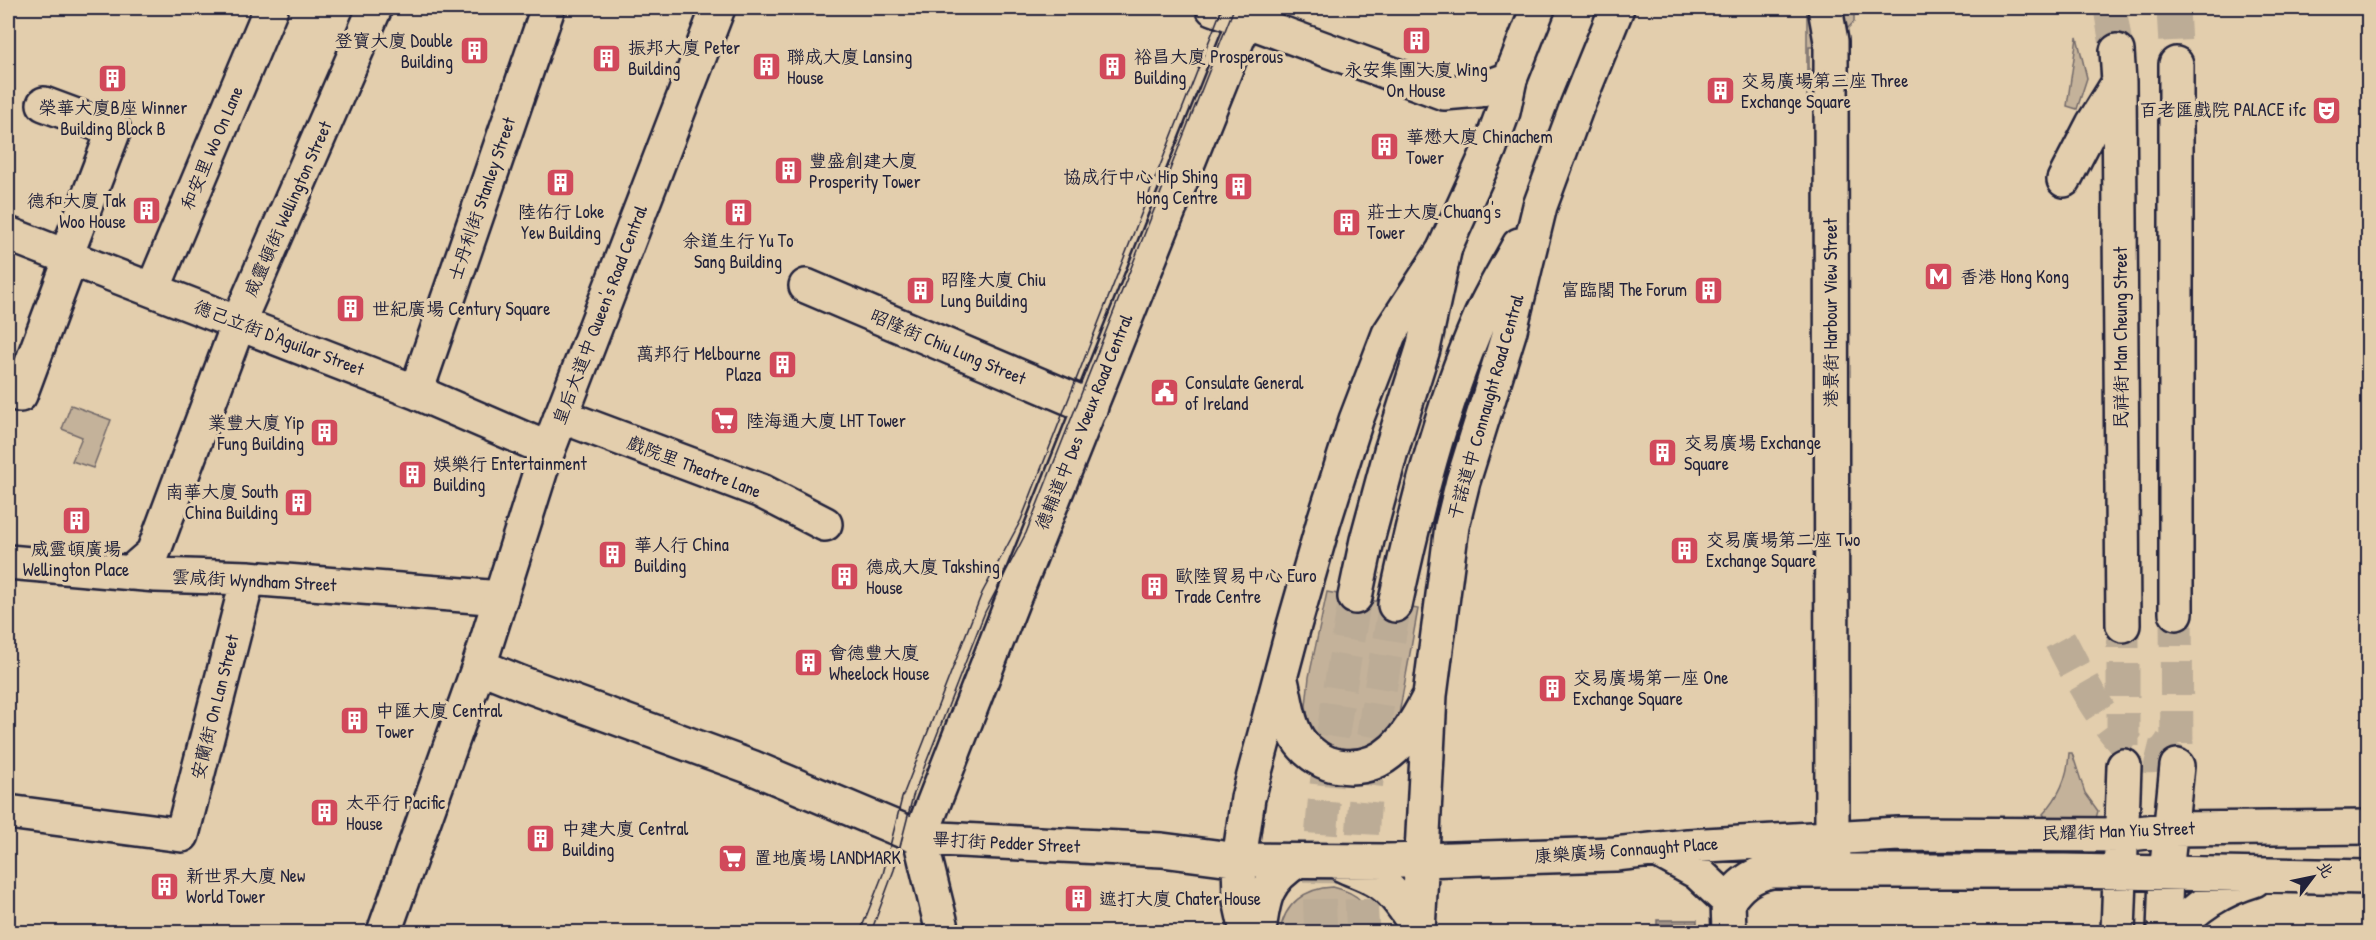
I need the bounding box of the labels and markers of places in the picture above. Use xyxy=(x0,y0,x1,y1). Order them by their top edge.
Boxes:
building icon: 永安集團大廈 Wing On House xyxy=(1400,25,1432,57)
place label: 登寶大廈 Double Building xyxy=(334,28,453,74)
building icon: 登寶大廈 Double Building xyxy=(458,35,490,67)
place label: 振邦大廈 Peter Building xyxy=(628,35,740,81)
building icon: 振邦大廈 Peter Building xyxy=(591,42,623,74)
place label: 聯成大廈 Lansing House xyxy=(787,44,912,90)
place label: 裕昌大廈 Prosperous Building xyxy=(1134,44,1283,90)
building icon: 聯成大廈 Lansing House xyxy=(750,51,782,83)
building icon: 裕昌大廈 Prosperous Building xyxy=(1097,51,1129,83)
place label: 永安集團大廈 Wing On House xyxy=(1344,57,1488,103)
building icon: 榮華大廈B座 Winner Building Block B xyxy=(97,63,129,95)
place label: 交易廣場第三座 Three Exchange Square xyxy=(1741,68,1908,114)
building icon: 交易廣場第三座 Three Exchange Square xyxy=(1704,75,1736,107)
theatre icon: 百老匯戲院 PALACE ifc xyxy=(2311,94,2343,126)
place label: 榮華大廈B座 Winner Building Block B xyxy=(39,95,187,141)
place label: 百老匯戲院 PALACE ifc xyxy=(2140,97,2306,122)
place label: 華懋大廈 Chinachem Tower xyxy=(1406,124,1553,170)
building icon: 華懋大廈 Chinachem Tower xyxy=(1369,131,1401,163)
place label: 豐盛創建大廈 Prosperity Tower xyxy=(809,148,921,194)
building icon: 豐盛創建大廈 Prosperity Tower xyxy=(772,155,804,187)
place label: 協成行中心 Hip Shing Hong Centre xyxy=(1064,164,1218,210)
building icon: 陸佑行 Loke Yew Building xyxy=(545,167,577,199)
building icon: 協成行中心 Hip Shing Hong Centre xyxy=(1223,171,1255,203)
place label: 德和大廈 Tak Woo House xyxy=(27,188,127,234)
building icon: 德和大廈 Tak Woo House xyxy=(131,195,163,227)
building icon: 余道生行 Yu To Sang Building xyxy=(722,196,754,228)
place label: 陸佑行 Loke Yew Building xyxy=(518,199,604,245)
place label: 莊士大廈 Chuang's Tower xyxy=(1367,199,1501,245)
building icon: 莊士大廈 Chuang's Tower xyxy=(1330,206,1362,238)
place label: 余道生行 Yu To Sang Building xyxy=(682,228,794,274)
metro station icon: 香港 Hong Kong xyxy=(1923,261,1955,293)
place label: 香港 Hong Kong xyxy=(1960,264,2069,289)
place label: 昭隆大廈 Chiu Lung Building xyxy=(941,267,1046,313)
building icon: 昭隆大廈 Chiu Lung Building xyxy=(904,274,936,306)
building icon: 富臨閣 The Forum xyxy=(1692,274,1724,306)
place label: 富臨閣 The Forum xyxy=(1561,277,1687,302)
building icon: 世紀廣場 Century Square xyxy=(335,293,367,325)
place label: 世紀廣場 Century Square xyxy=(372,296,550,321)
place label: 萬邦行 Melbourne Plaza xyxy=(636,341,761,387)
building icon: 萬邦行 Melbourne Plaza xyxy=(766,348,798,380)
place label: Consulate General of Ireland xyxy=(1185,370,1304,416)
public building icon: Consulate General of Ireland xyxy=(1148,377,1180,409)
supermarket icon: 陸海通大廈 LHT Tower xyxy=(709,405,741,437)
place label: 陸海通大廈 LHT Tower xyxy=(746,408,906,433)
place label: 業豐大廈 Yip Fung Building xyxy=(208,410,304,456)
building icon: 業豐大廈 Yip Fung Building xyxy=(309,417,341,449)
place label: 交易廣場 Exchange Square xyxy=(1684,430,1821,476)
building icon: 交易廣場 Exchange Square xyxy=(1647,437,1679,469)
place label: 娛樂行 Entertainment Building xyxy=(433,451,587,497)
building icon: 娛樂行 Entertainment Building xyxy=(396,458,428,490)
place label: 南華大廈 South China Building xyxy=(165,479,278,525)
building icon: 南華大廈 South China Building xyxy=(283,486,315,518)
building icon: 威靈頓廣場 Wellington Place xyxy=(60,504,92,536)
place label: 交易廣場第二座 Two Exchange Square xyxy=(1706,527,1860,573)
place label: 華人行 China Building xyxy=(634,532,729,578)
building icon: 交易廣場第二座 Two Exchange Square xyxy=(1669,534,1701,566)
place label: 威靈頓廣場 Wellington Place xyxy=(23,536,129,582)
building icon: 華人行 China Building xyxy=(597,539,629,571)
place label: 德成大廈 Takshing House xyxy=(866,554,1000,600)
building icon: 德成大廈 Takshing House xyxy=(829,561,861,593)
place label: 歐陸貿易中心 Euro Trade Centre xyxy=(1175,563,1316,609)
building icon: 歐陸貿易中心 Euro Trade Centre xyxy=(1138,570,1170,602)
place label: 會德豐大廈 Wheelock House xyxy=(829,640,930,686)
building icon: 會德豐大廈 Wheelock House xyxy=(792,647,824,679)
place label: 交易廣場第一座 One Exchange Square xyxy=(1573,665,1728,711)
building icon: 交易廣場第一座 One Exchange Square xyxy=(1536,672,1568,704)
place label: 中匯大廈 Central Tower xyxy=(376,698,502,744)
building icon: 中匯大廈 Central Tower xyxy=(339,705,371,737)
place label: 太平行 Pacific House xyxy=(346,790,445,836)
building icon: 太平行 Pacific House xyxy=(309,797,341,829)
place label: 中建大廈 Central Building xyxy=(562,816,688,862)
building icon: 中建大廈 Central Building xyxy=(525,823,557,855)
supermarket icon: 置地廣場 LANDMARK xyxy=(717,842,749,874)
place label: 置地廣場 LANDMARK xyxy=(754,845,901,870)
place label: 新世界大廈 New World Tower xyxy=(186,863,305,909)
building icon: 新世界大廈 New World Tower xyxy=(149,870,181,902)
building icon: 遮打大廈 Chater House xyxy=(1062,883,1094,915)
place label: 遮打大廈 Chater House xyxy=(1099,886,1261,911)

